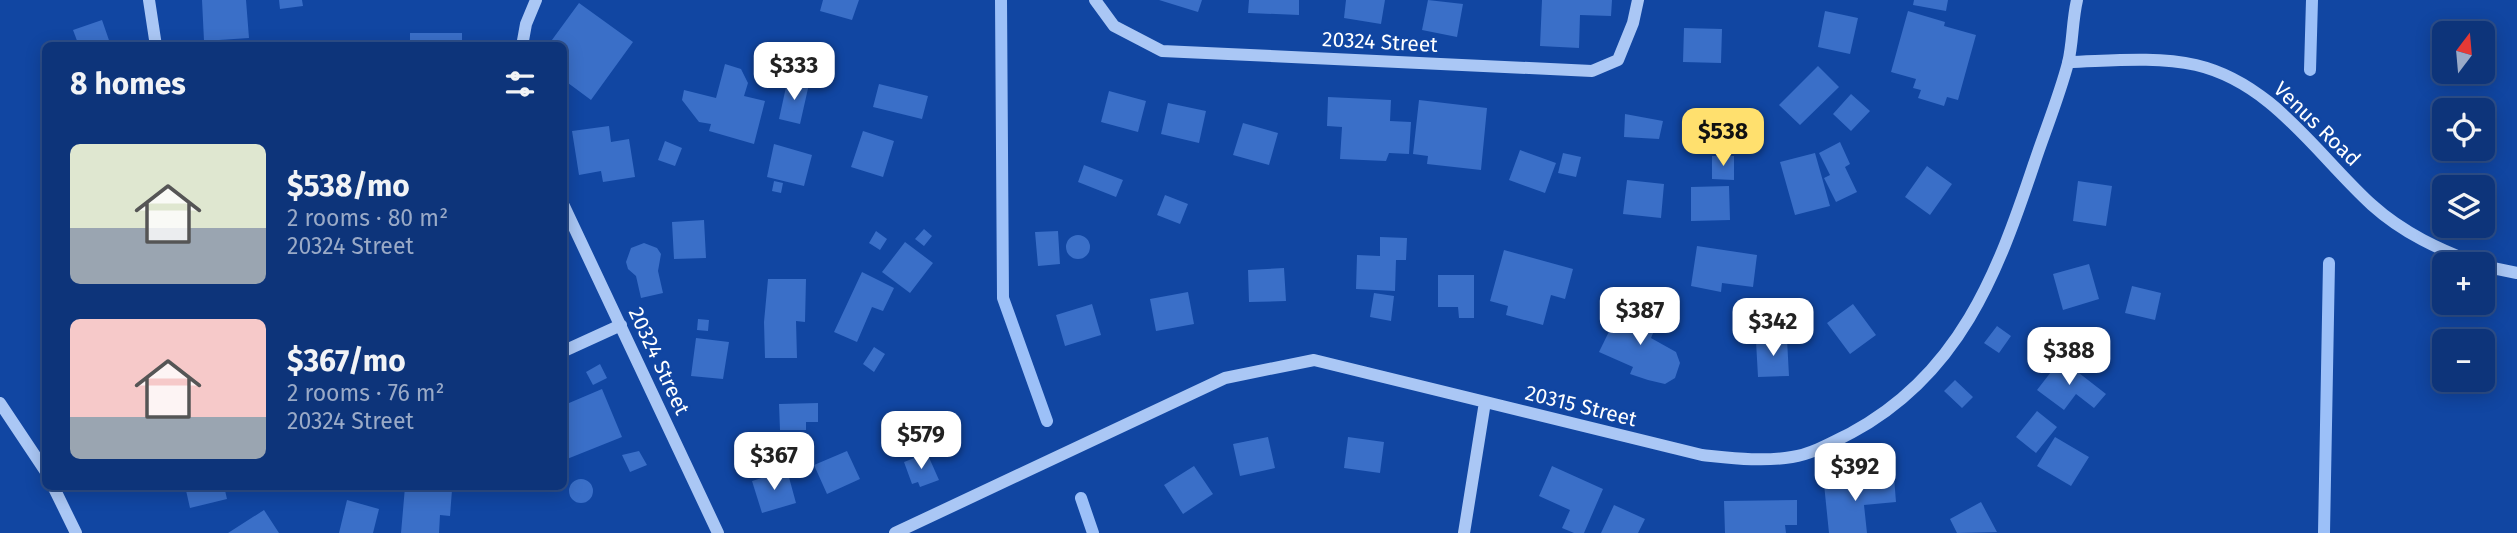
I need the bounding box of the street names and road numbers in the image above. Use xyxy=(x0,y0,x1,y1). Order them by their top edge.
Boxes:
street label: 20324 Street xyxy=(1322,26,1439,58)
street label: Venus Road xyxy=(2268,76,2366,172)
street label: 20324 Street xyxy=(623,303,695,419)
street label: 20315 Street xyxy=(1523,380,1640,433)

